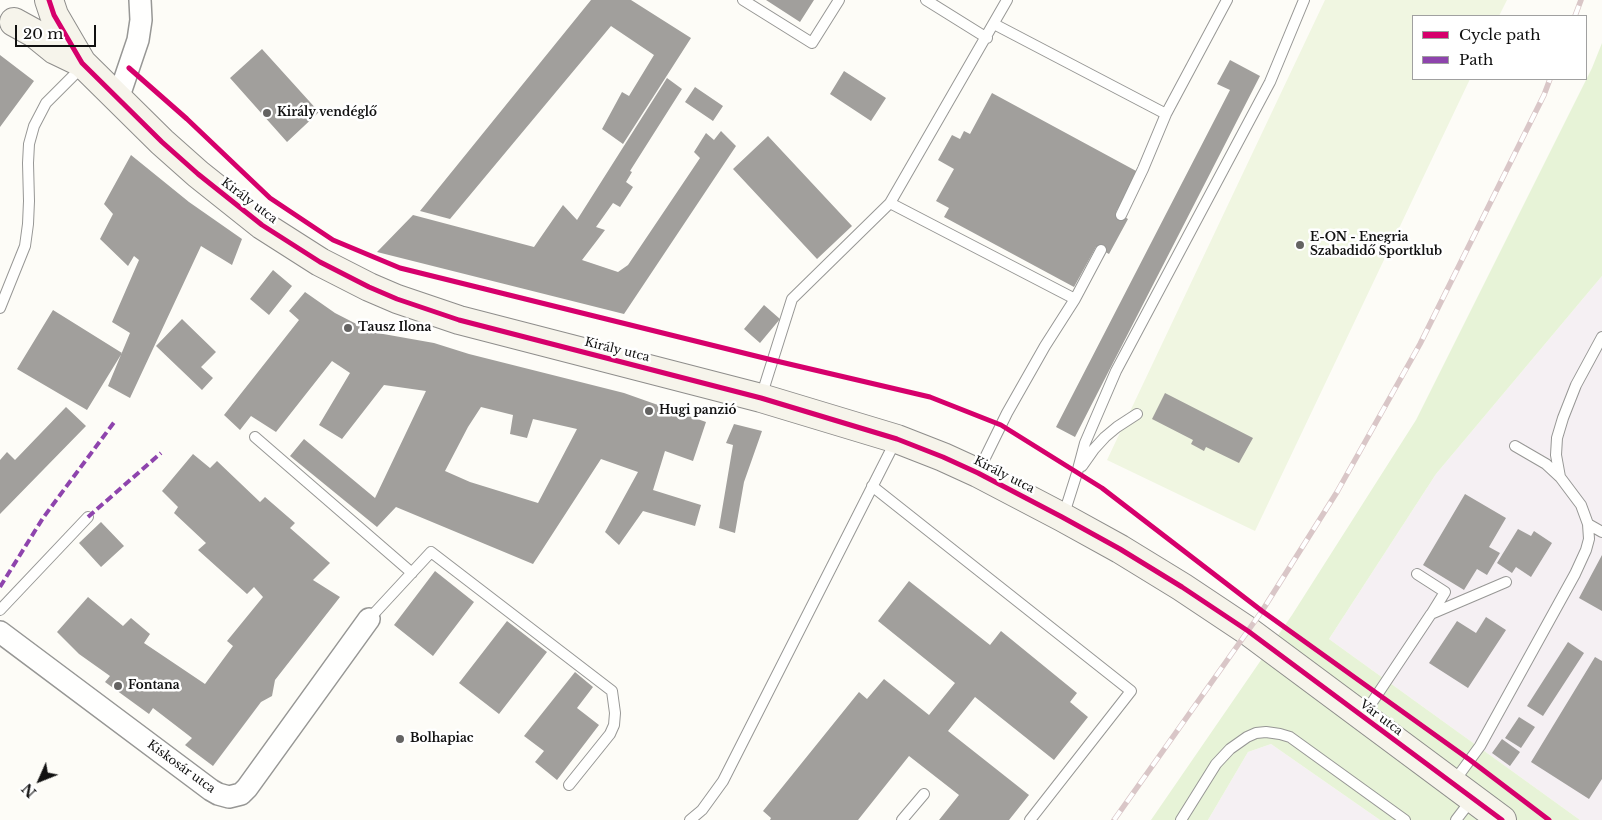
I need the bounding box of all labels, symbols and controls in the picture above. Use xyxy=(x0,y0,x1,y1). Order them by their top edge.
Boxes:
scale bar xyxy=(18,15,99,47)
legend xyxy=(1412,15,1587,80)
text: 20 m xyxy=(23,24,63,43)
text: Cycle path xyxy=(1459,25,1541,44)
text: Path xyxy=(1459,50,1493,69)
place label: Király vendéglő xyxy=(277,106,377,120)
marker: Király vendéglő xyxy=(261,107,273,119)
street label: Király utca xyxy=(218,175,280,227)
place label: E-ON - Enegria Szabadidő Sportklub xyxy=(1310,231,1442,259)
marker: E-ON - Enegria Szabadidő Sportklub xyxy=(1294,239,1306,251)
place label: Tausz Ilona xyxy=(358,321,431,335)
marker: Tausz Ilona xyxy=(342,322,354,334)
street label: Király utca xyxy=(583,335,651,365)
place label: Hugi panzió xyxy=(659,404,736,418)
marker: Hugi panzió xyxy=(643,405,655,417)
street label: Király utca xyxy=(971,454,1037,496)
place label: Fontana xyxy=(128,679,180,693)
marker: Fontana xyxy=(112,680,124,692)
street label: Vár utca xyxy=(1357,697,1405,739)
place label: Bolhapiac xyxy=(410,732,474,746)
marker: Bolhapiac xyxy=(394,733,406,745)
street label: Kiskosár utca xyxy=(144,737,218,797)
north arrow xyxy=(15,755,65,805)
text: N xyxy=(18,779,40,801)

